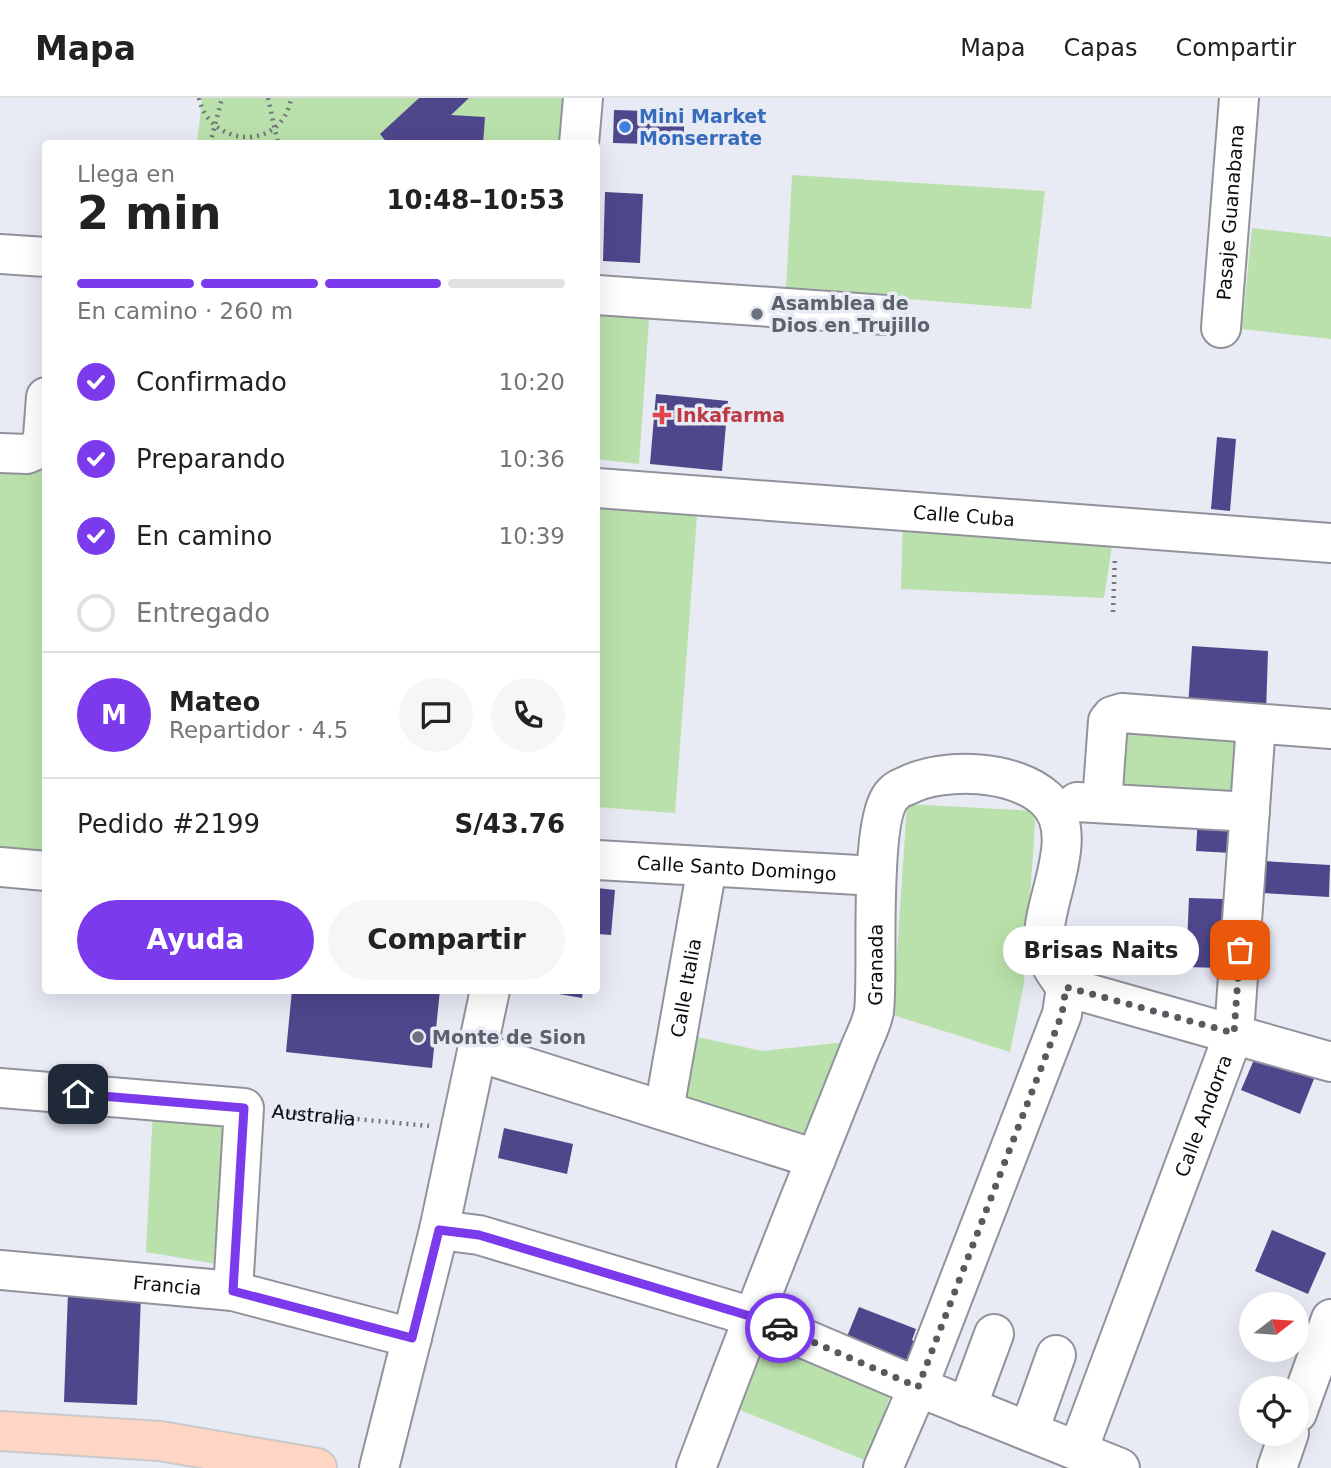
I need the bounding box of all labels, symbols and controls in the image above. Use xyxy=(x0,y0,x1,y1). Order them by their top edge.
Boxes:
text: Mapa xyxy=(35,29,136,68)
text: Mapa xyxy=(960,34,1026,62)
text: Capas xyxy=(1064,34,1137,62)
text: Compartir xyxy=(1175,34,1296,62)
place label: Mini Market Monserrate xyxy=(639,105,766,149)
marker: Mini Market Monserrate xyxy=(617,119,633,135)
street label: Pasaje Guanabana xyxy=(1212,124,1248,301)
text: Llega en xyxy=(77,161,175,187)
text: 10:48–10:53 xyxy=(386,185,565,215)
text: 2 min xyxy=(77,186,221,240)
place label: Asamblea de Dios en Trujillo xyxy=(771,292,930,336)
text: En camino · 260 m xyxy=(77,298,293,324)
marker: Asamblea de Dios en Trujillo xyxy=(749,306,765,322)
icon: check xyxy=(77,363,115,401)
text: Confirmado xyxy=(136,367,287,397)
text: 10:20 xyxy=(499,369,565,395)
place label: Inkafarma xyxy=(676,404,785,426)
marker: Inkafarma xyxy=(654,407,670,423)
icon: check xyxy=(77,440,115,478)
text: Preparando xyxy=(136,444,285,474)
text: 10:36 xyxy=(499,446,565,472)
street label: Calle Cuba xyxy=(912,501,1016,530)
icon: check xyxy=(77,517,115,555)
text: En camino xyxy=(136,521,272,551)
text: 10:39 xyxy=(499,523,565,549)
text: Entregado xyxy=(136,598,270,628)
button: chat xyxy=(399,678,473,752)
button: phone xyxy=(491,678,565,752)
text: Mateo xyxy=(169,687,260,717)
text: M xyxy=(101,700,127,730)
text: Repartidor · 4.5 xyxy=(169,717,348,743)
text: Pedido #2199 xyxy=(77,809,260,839)
text: S/43.76 xyxy=(455,809,565,839)
street label: Calle Santo Domingo xyxy=(636,851,837,885)
button: Ayuda xyxy=(77,900,314,980)
button: Compartir xyxy=(328,900,565,980)
pin xyxy=(1210,920,1270,980)
street label: Granada xyxy=(864,924,886,1006)
callout: Brisas Naits xyxy=(1002,926,1198,974)
icon: bag xyxy=(1221,931,1259,969)
street label: Calle Italia xyxy=(666,937,705,1039)
text: Brisas Naits xyxy=(1023,937,1179,963)
place label: Monte de Sion xyxy=(432,1026,586,1048)
marker: Monte de Sion xyxy=(410,1029,426,1045)
street label: Calle Andorra xyxy=(1170,1051,1236,1180)
pin xyxy=(48,1064,108,1124)
icon: home xyxy=(59,1075,97,1113)
street label: Australia xyxy=(271,1100,357,1130)
street label: Francia xyxy=(132,1271,202,1299)
north arrow xyxy=(1239,1292,1309,1362)
map controls xyxy=(1239,1292,1309,1446)
courier xyxy=(745,1293,815,1363)
icon: car xyxy=(761,1309,799,1347)
button: locate xyxy=(1239,1376,1309,1446)

